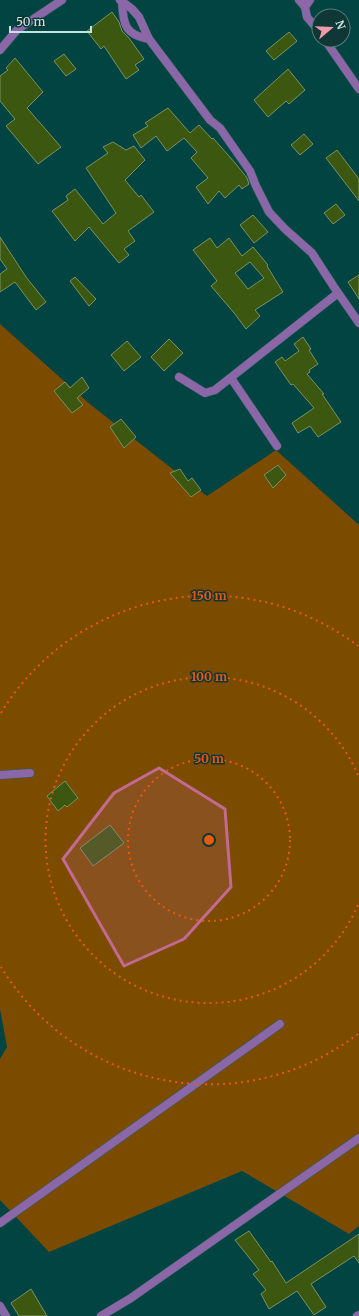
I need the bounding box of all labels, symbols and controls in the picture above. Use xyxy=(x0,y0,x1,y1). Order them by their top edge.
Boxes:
scale bar xyxy=(10,8,91,34)
north arrow xyxy=(311,8,351,48)
text: 50 m xyxy=(16,14,45,29)
text: N xyxy=(332,18,349,31)
text: 150 m xyxy=(192,588,227,603)
text: 100 m xyxy=(191,669,227,684)
text: 50 m xyxy=(194,751,224,766)
centre of rings xyxy=(202,833,216,847)

